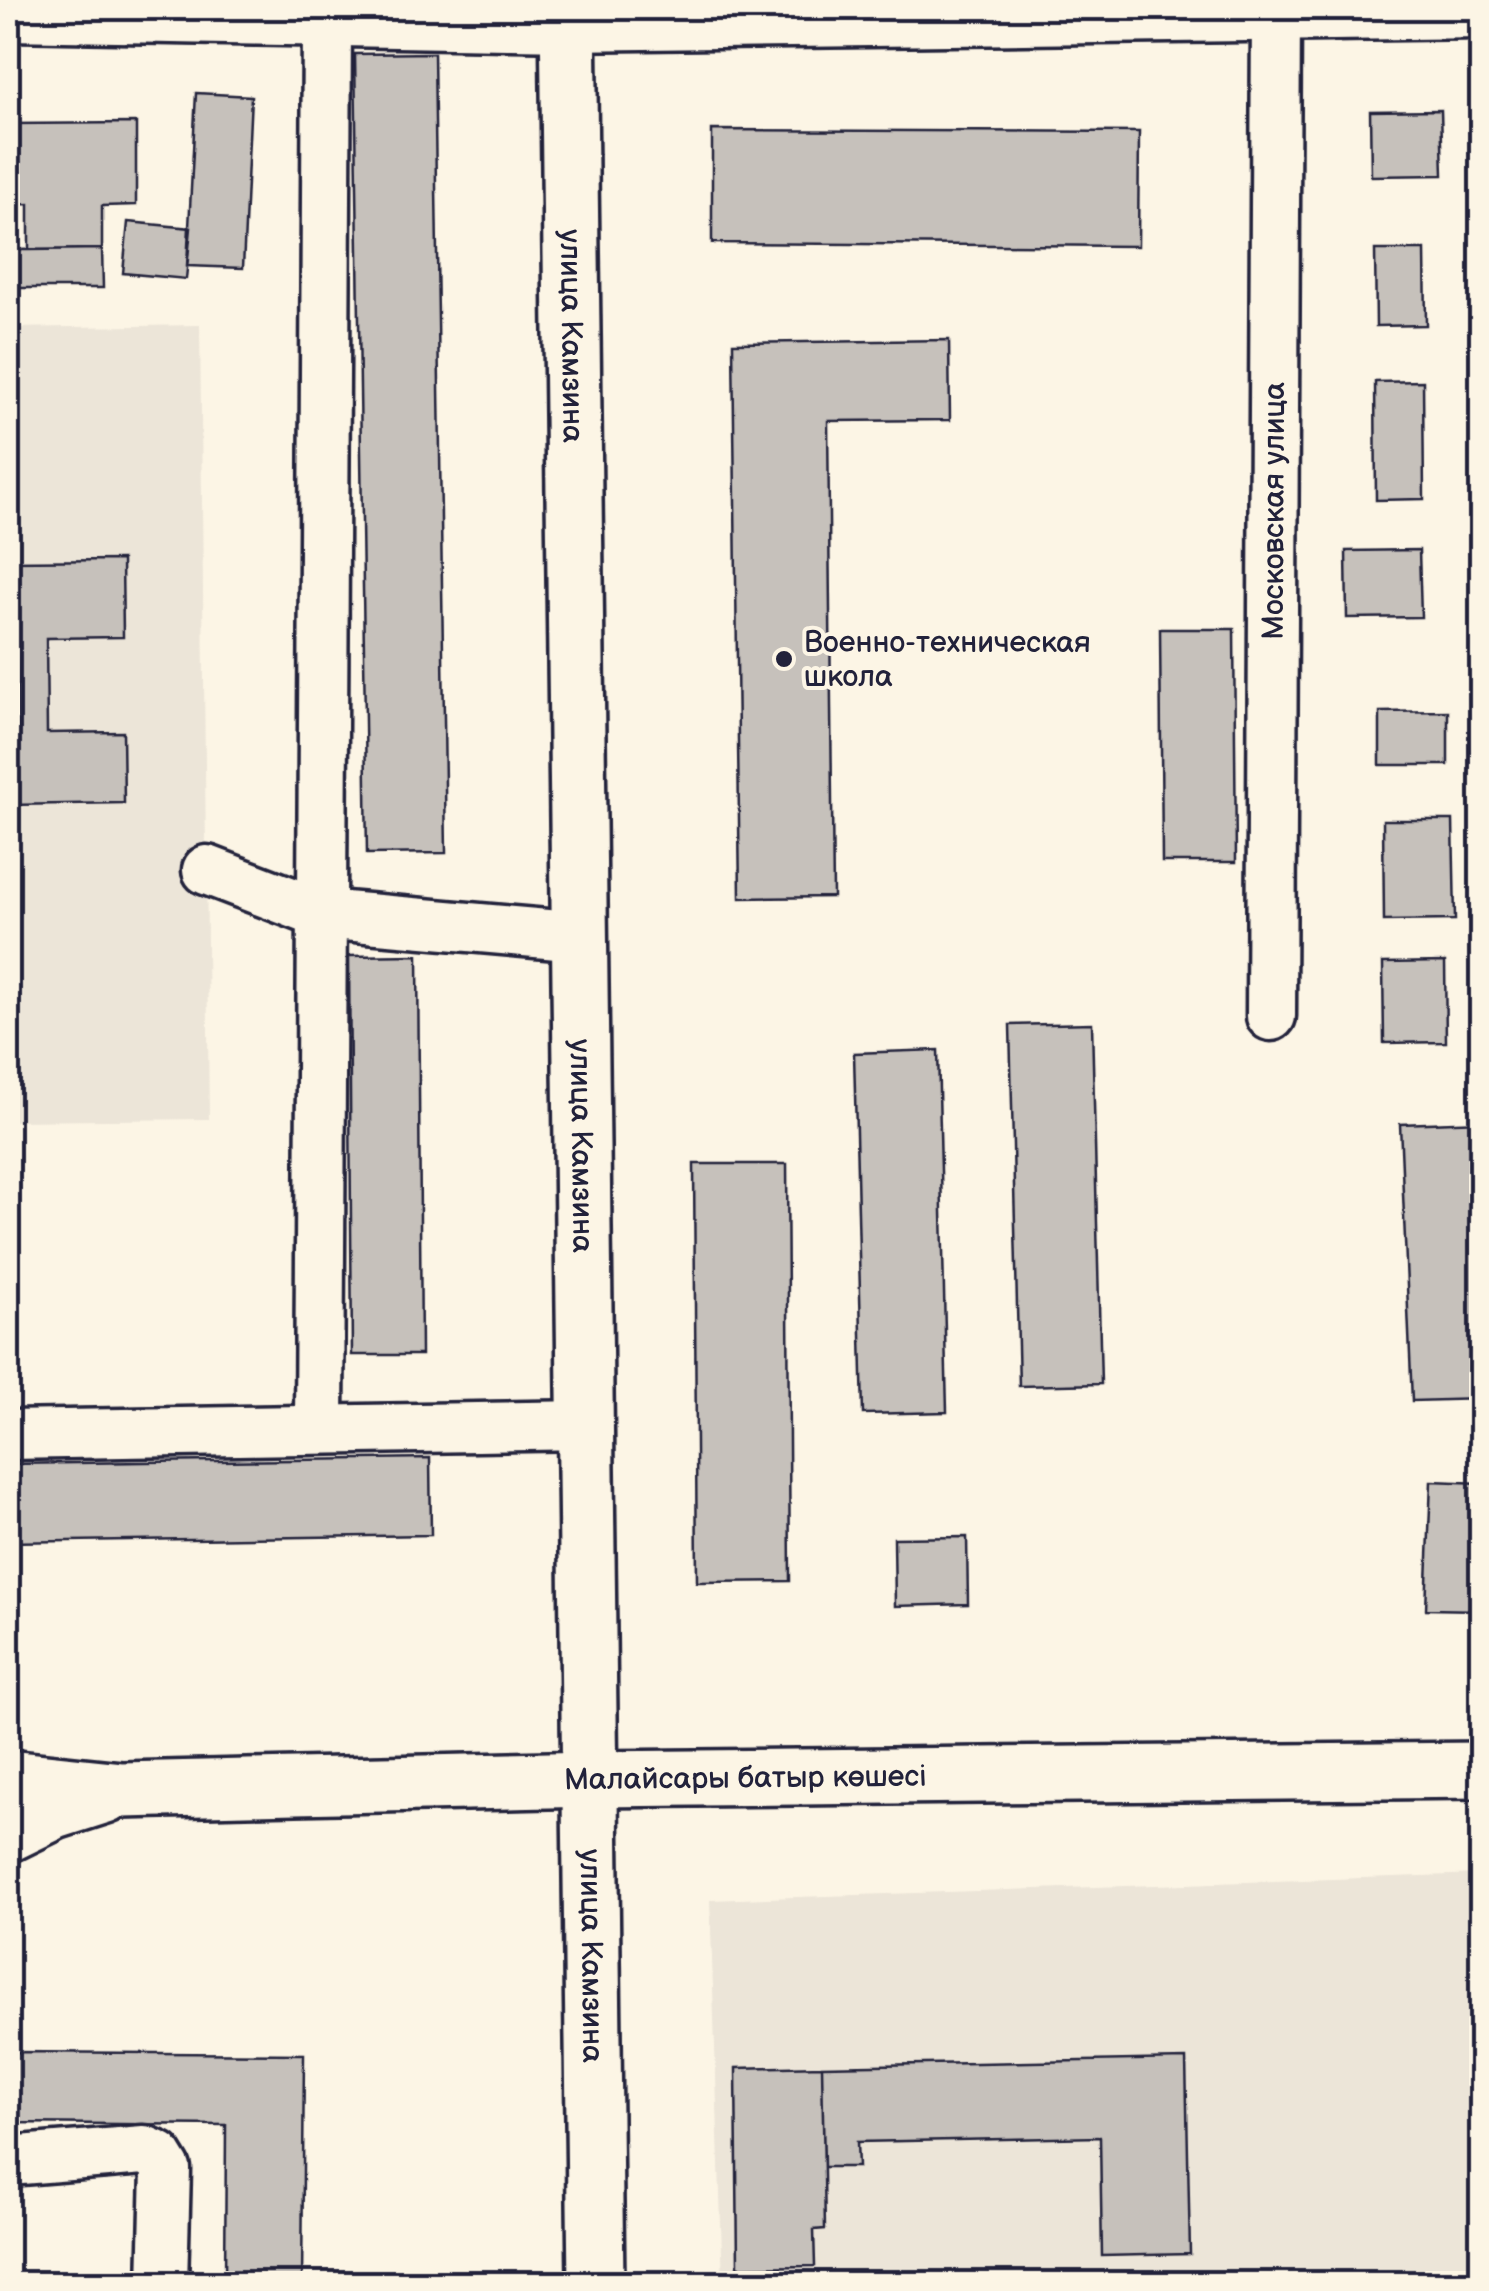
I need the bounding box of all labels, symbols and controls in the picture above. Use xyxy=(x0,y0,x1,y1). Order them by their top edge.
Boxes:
street label: улица Камзина xyxy=(552,229,590,443)
street label: Московская улица xyxy=(1256,382,1293,640)
place label: Военно-техническая школа xyxy=(804,625,1091,695)
marker: Военно-техническая школа xyxy=(773,648,795,670)
street label: улица Камзина xyxy=(562,1039,600,1253)
street label: Малайсары батыр көшесі xyxy=(564,1759,927,1799)
street label: улица Камзина xyxy=(572,1849,610,2063)

